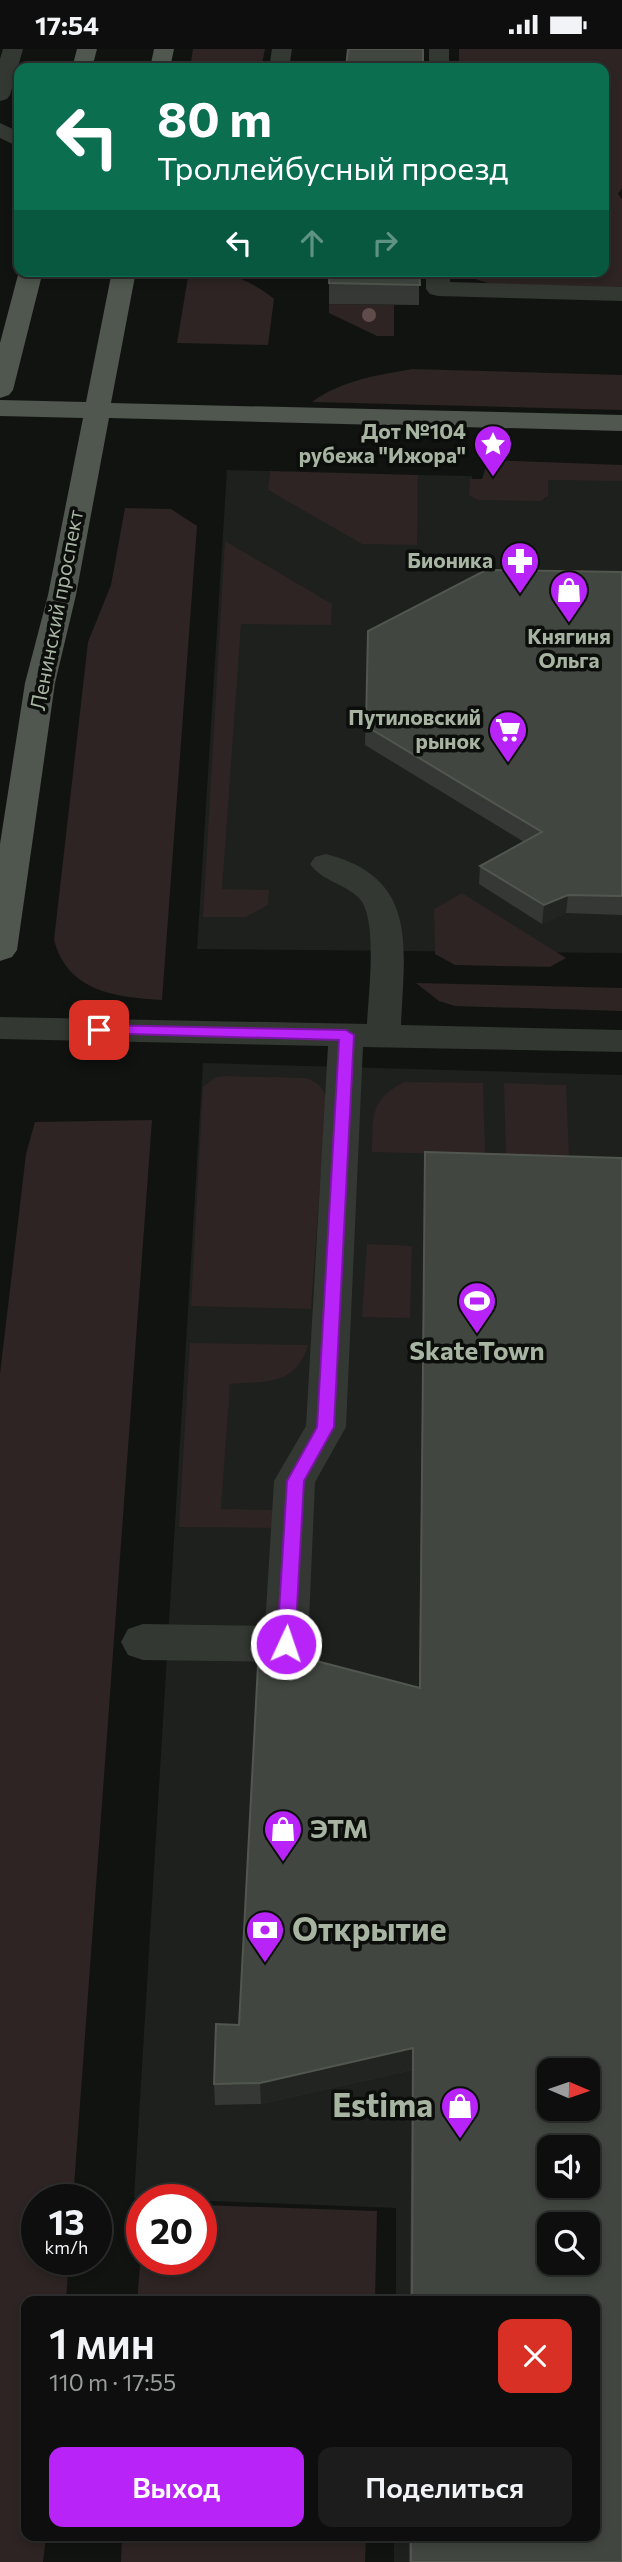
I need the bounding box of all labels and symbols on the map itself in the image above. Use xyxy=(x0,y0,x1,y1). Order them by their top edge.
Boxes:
place label: Дот №104 рубежа "Ижора" xyxy=(299,418,466,467)
place icon: Дот №104 рубежа "Ижора" xyxy=(472,423,514,478)
street label: Ленинский проспект xyxy=(24,507,87,712)
pharmacy icon: Бионика xyxy=(499,540,541,595)
place label: Бионика xyxy=(407,547,493,572)
shop icon: Княгиня Ольга xyxy=(548,569,590,624)
place label: Княгиня Ольга xyxy=(527,623,611,672)
place label: Путиловский рынок xyxy=(348,704,481,753)
supermarket icon: Путиловский рынок xyxy=(487,709,529,764)
pin xyxy=(69,1000,129,1060)
sports icon: SkateTown xyxy=(456,1280,498,1335)
place label: SkateTown xyxy=(409,1334,545,1365)
position arrow xyxy=(249,1607,323,1681)
shop icon: ЭТМ xyxy=(262,1808,304,1863)
place label: ЭТМ xyxy=(310,1812,368,1843)
place label: Открытие xyxy=(292,1908,447,1948)
bank icon: Открытие xyxy=(244,1909,286,1964)
north arrow xyxy=(537,2058,600,2121)
place label: Estima xyxy=(332,2084,433,2124)
shop icon: Estima xyxy=(439,2085,481,2140)
speed limit sign: 20 xyxy=(126,2184,217,2275)

